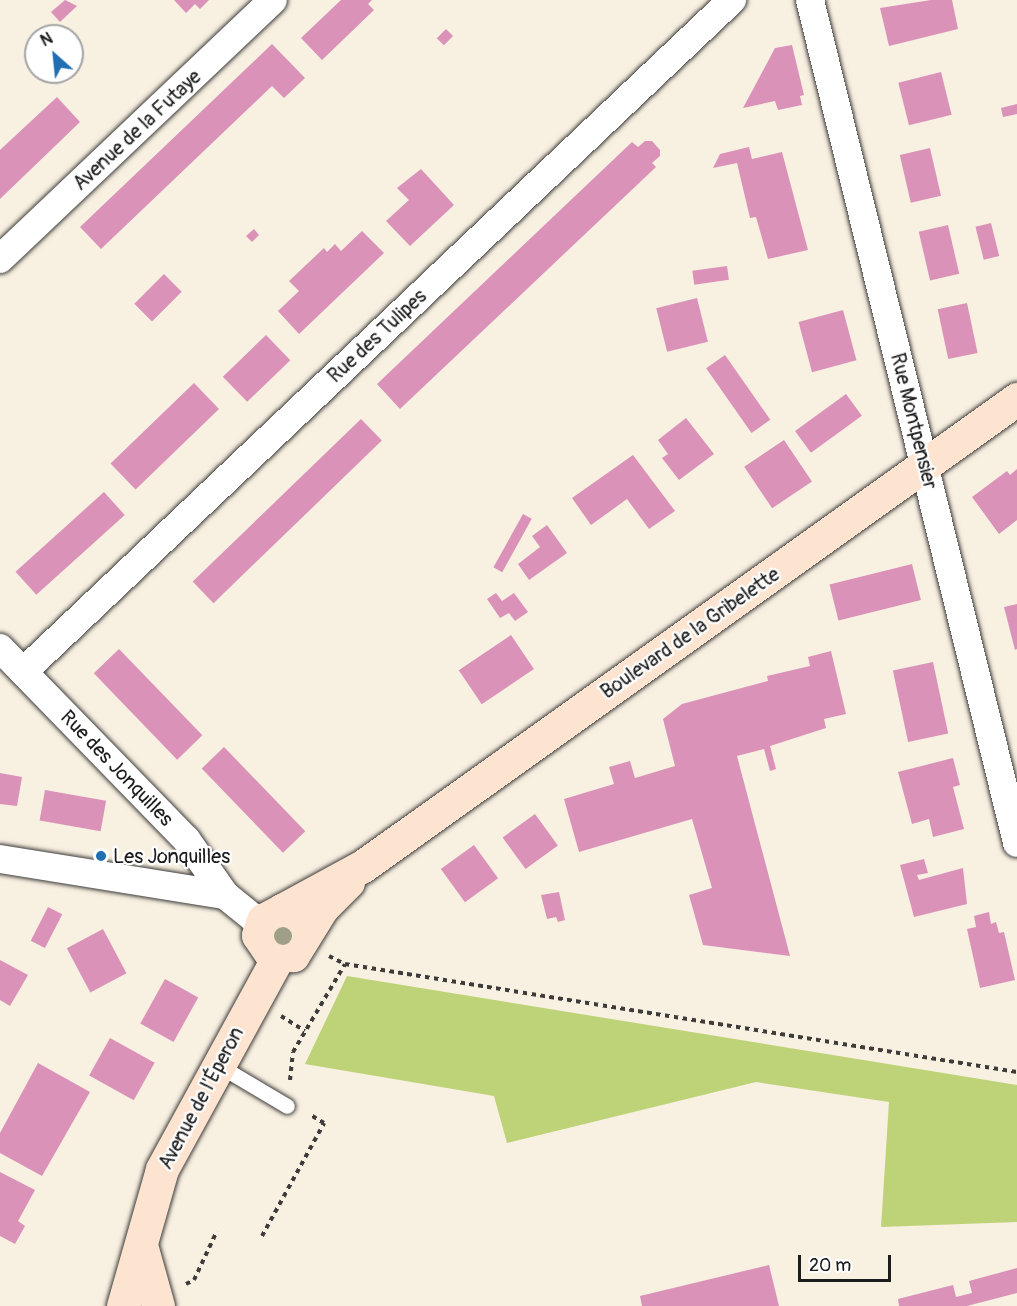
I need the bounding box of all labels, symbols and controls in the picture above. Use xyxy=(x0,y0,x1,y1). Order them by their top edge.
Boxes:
north arrow xyxy=(24,24,84,84)
text: N xyxy=(37,28,56,51)
street label: Avenue de la Futaye xyxy=(68,65,206,195)
street label: Rue des Tulipes xyxy=(323,284,431,388)
street label: Rue Montpensier xyxy=(886,351,942,491)
street label: Boulevard de la Gribelette xyxy=(596,562,784,704)
street label: Rue des Jonquilles xyxy=(56,705,178,831)
place label: Les Jonquilles xyxy=(113,844,230,868)
marker: Les Jonquilles xyxy=(94,849,108,863)
street label: Avenue de l'Éperon xyxy=(153,1023,249,1173)
scale bar xyxy=(801,1243,894,1281)
text: 20 m xyxy=(809,1254,851,1277)

